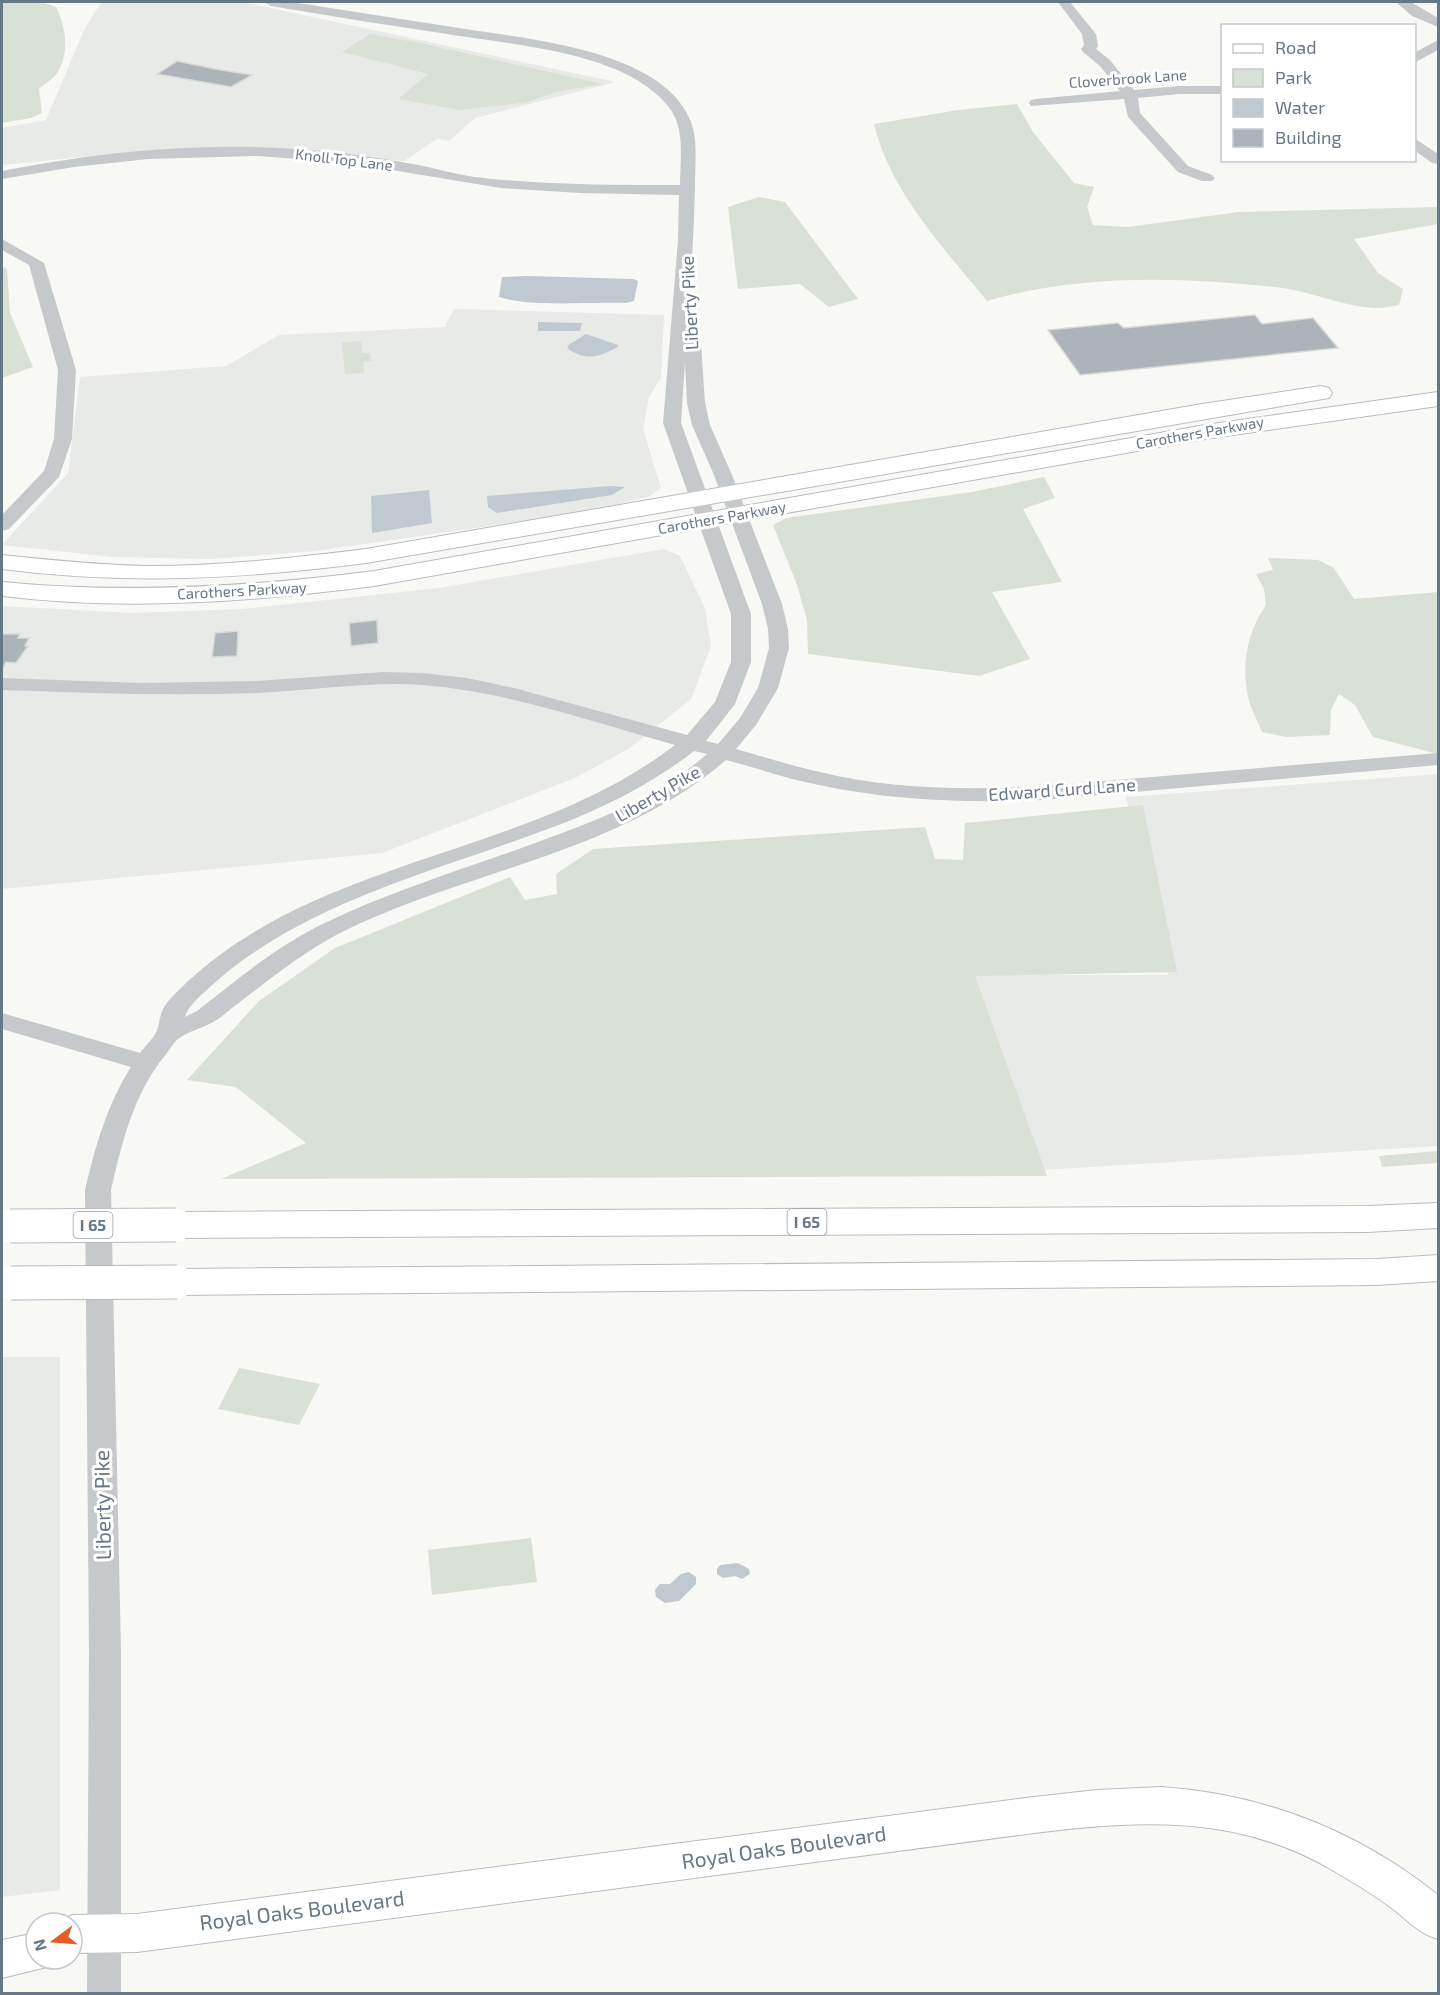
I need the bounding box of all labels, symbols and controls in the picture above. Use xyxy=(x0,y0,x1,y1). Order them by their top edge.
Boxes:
legend xyxy=(1221,24,1416,162)
text: Road xyxy=(1275,36,1316,58)
street label: Cloverbrook Lane xyxy=(1068,65,1188,91)
text: Park xyxy=(1275,66,1312,88)
text: Water xyxy=(1275,96,1325,118)
text: Building xyxy=(1275,126,1342,148)
street label: Knoll Top Lane xyxy=(294,144,394,174)
street label: Liberty Pike xyxy=(676,255,702,351)
street label: Carothers Parkway xyxy=(1134,412,1265,452)
street label: Carothers Parkway xyxy=(656,497,787,537)
street label: Carothers Parkway xyxy=(177,578,307,602)
street label: Liberty Pike xyxy=(611,760,704,826)
street label: Edward Curd Lane xyxy=(988,773,1136,805)
road number: I 65 xyxy=(788,1209,826,1235)
road number: I 65 xyxy=(74,1212,112,1238)
street label: Liberty Pike xyxy=(88,1450,115,1560)
street label: Royal Oaks Boulevard xyxy=(680,1820,888,1873)
street label: Royal Oaks Boulevard xyxy=(198,1885,406,1934)
north arrow xyxy=(24,1911,84,1971)
text: N xyxy=(28,1937,50,1953)

